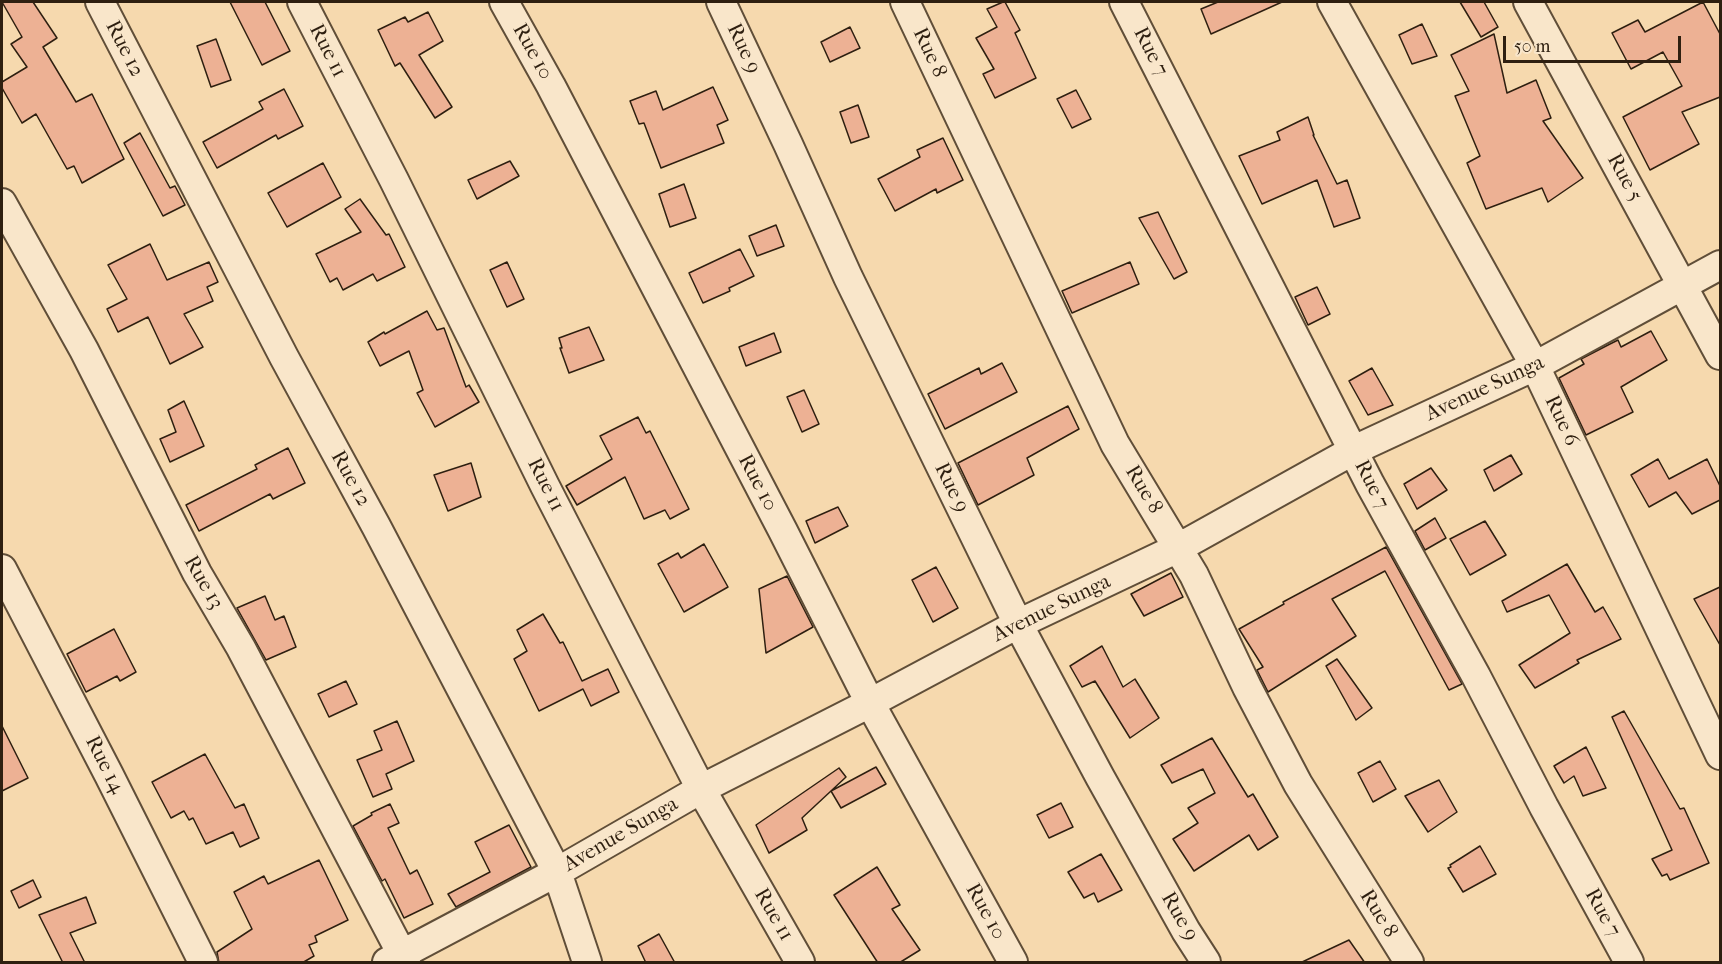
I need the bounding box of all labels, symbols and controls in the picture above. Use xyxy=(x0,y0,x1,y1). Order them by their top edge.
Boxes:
street label: Rue 12 xyxy=(99,17,149,81)
street label: Rue 10 xyxy=(506,19,558,85)
street label: Rue 11 xyxy=(303,20,351,82)
street label: Rue 9 xyxy=(720,20,766,78)
street label: Rue 7 xyxy=(1127,23,1173,81)
street label: Rue 8 xyxy=(907,24,951,82)
scale bar xyxy=(1506,24,1684,62)
text: 50 m xyxy=(1514,36,1550,57)
street label: Rue 5 xyxy=(1601,150,1647,206)
street label: Avenue Sunga xyxy=(1422,351,1548,427)
street label: Rue 6 xyxy=(1538,392,1584,450)
street label: Rue 12 xyxy=(324,447,376,511)
street label: Rue 10 xyxy=(732,450,782,516)
street label: Rue 11 xyxy=(521,454,569,516)
street label: Rue 7 xyxy=(1348,456,1394,514)
street label: Rue 9 xyxy=(928,459,974,517)
street label: Rue 8 xyxy=(1119,461,1167,519)
street label: Rue 13 xyxy=(178,552,228,614)
street label: Avenue Sunga xyxy=(989,570,1115,648)
street label: Rue 14 xyxy=(79,732,129,798)
street label: Avenue Sunga xyxy=(559,792,683,878)
street label: Rue 10 xyxy=(959,879,1011,945)
street label: Rue 11 xyxy=(748,884,798,946)
street label: Rue 7 xyxy=(1578,884,1626,942)
street label: Rue 8 xyxy=(1354,885,1402,943)
street label: Rue 9 xyxy=(1155,888,1203,946)

